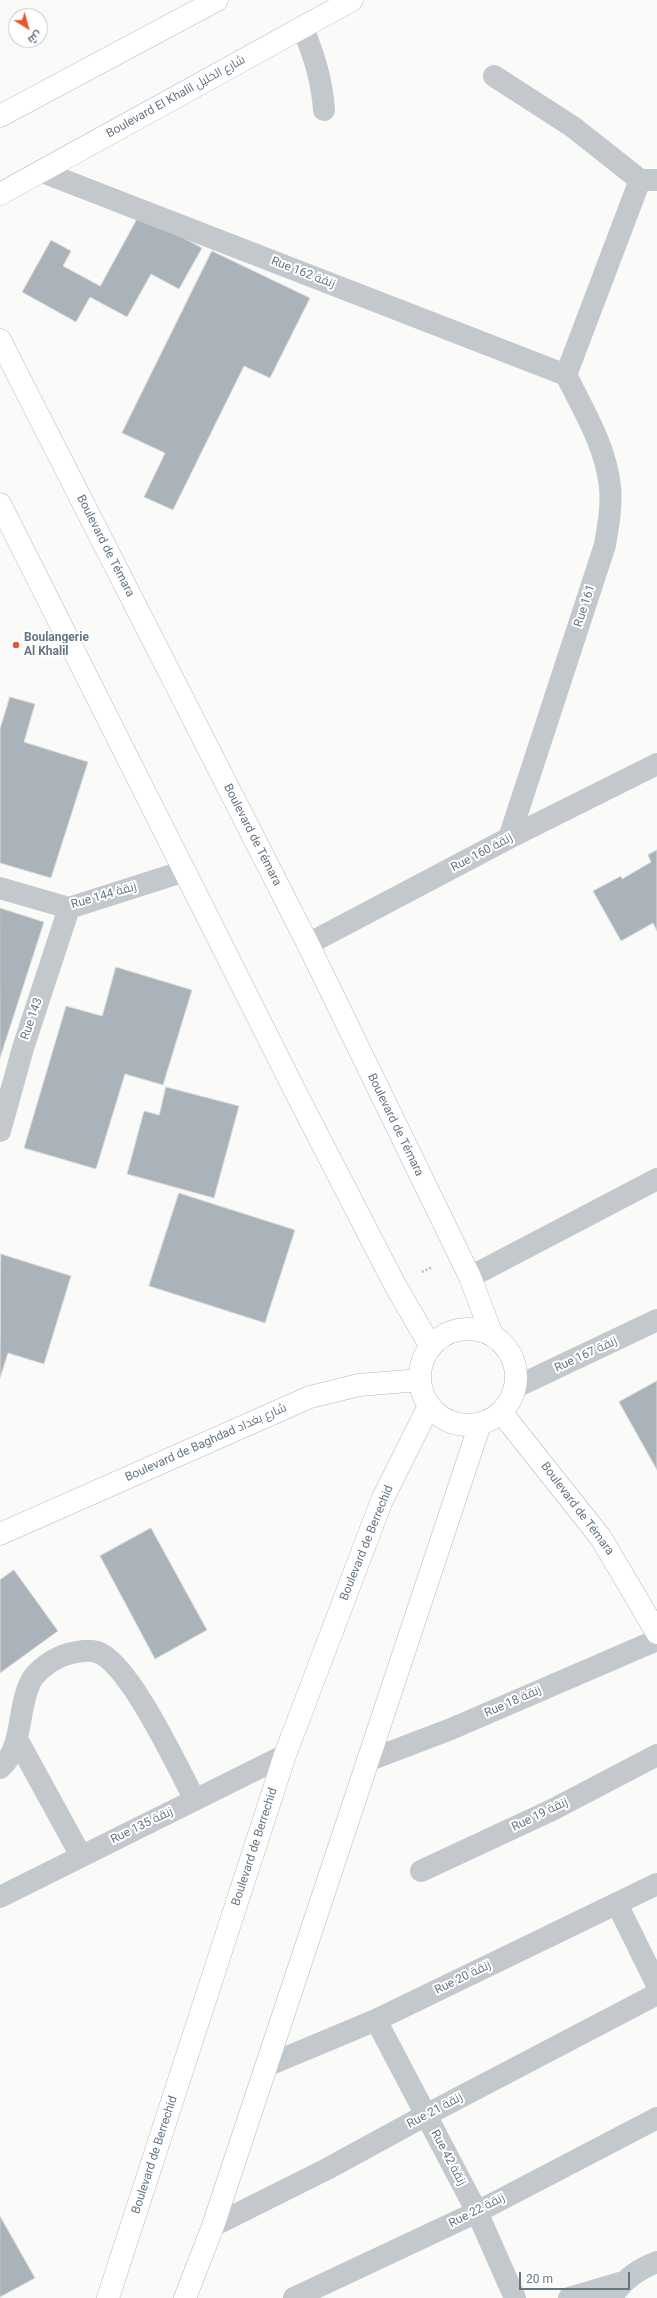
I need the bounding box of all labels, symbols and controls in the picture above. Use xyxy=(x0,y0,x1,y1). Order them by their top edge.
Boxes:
north arrow xyxy=(8,8,48,48)
text: ش xyxy=(25,28,44,47)
street label: Boulevard El Khalil شارع الخليل xyxy=(104,53,248,141)
street label: Rue 162 زنقة xyxy=(269,254,337,292)
street label: Boulevard de Témara xyxy=(73,493,137,599)
street label: Rue 161 xyxy=(571,583,599,629)
place label: Boulangerie Al Khalil xyxy=(24,631,89,659)
marker: Boulangerie Al Khalil xyxy=(11,640,21,650)
street label: Boulevard de Témara xyxy=(220,782,284,888)
street label: Rue 160 زنقة xyxy=(449,831,515,875)
street label: Rue 144 زنقة xyxy=(70,880,138,912)
street label: Rue 143 xyxy=(18,996,46,1042)
street label: Boulevard de Témara xyxy=(364,1071,426,1179)
street label: Rue 167 زنقة xyxy=(552,1334,620,1376)
street label: Boulevard de Baghdad شارع بغداد xyxy=(123,1401,289,1485)
street label: Boulevard de Témara xyxy=(537,1460,617,1558)
street label: Boulevard de Berrechid xyxy=(337,1483,397,1603)
street label: Rue 18 زنقة xyxy=(482,1683,544,1721)
street label: Boulevard de Berrechid xyxy=(229,1786,281,1908)
street label: Rue 19 زنقة xyxy=(510,1795,570,1835)
street label: Rue 135 زنقة xyxy=(108,1805,176,1847)
street label: Rue 20 زنقة xyxy=(433,1958,493,1998)
street label: Rue 21 زنقة xyxy=(405,2090,465,2132)
street label: Boulevard de Berrechid xyxy=(129,2094,181,2216)
street label: Rue 42 زنقة xyxy=(427,2128,469,2188)
street label: Rue 22 زنقة xyxy=(447,2191,507,2231)
scale bar xyxy=(521,2264,632,2290)
text: 20 m xyxy=(526,2272,553,2286)

